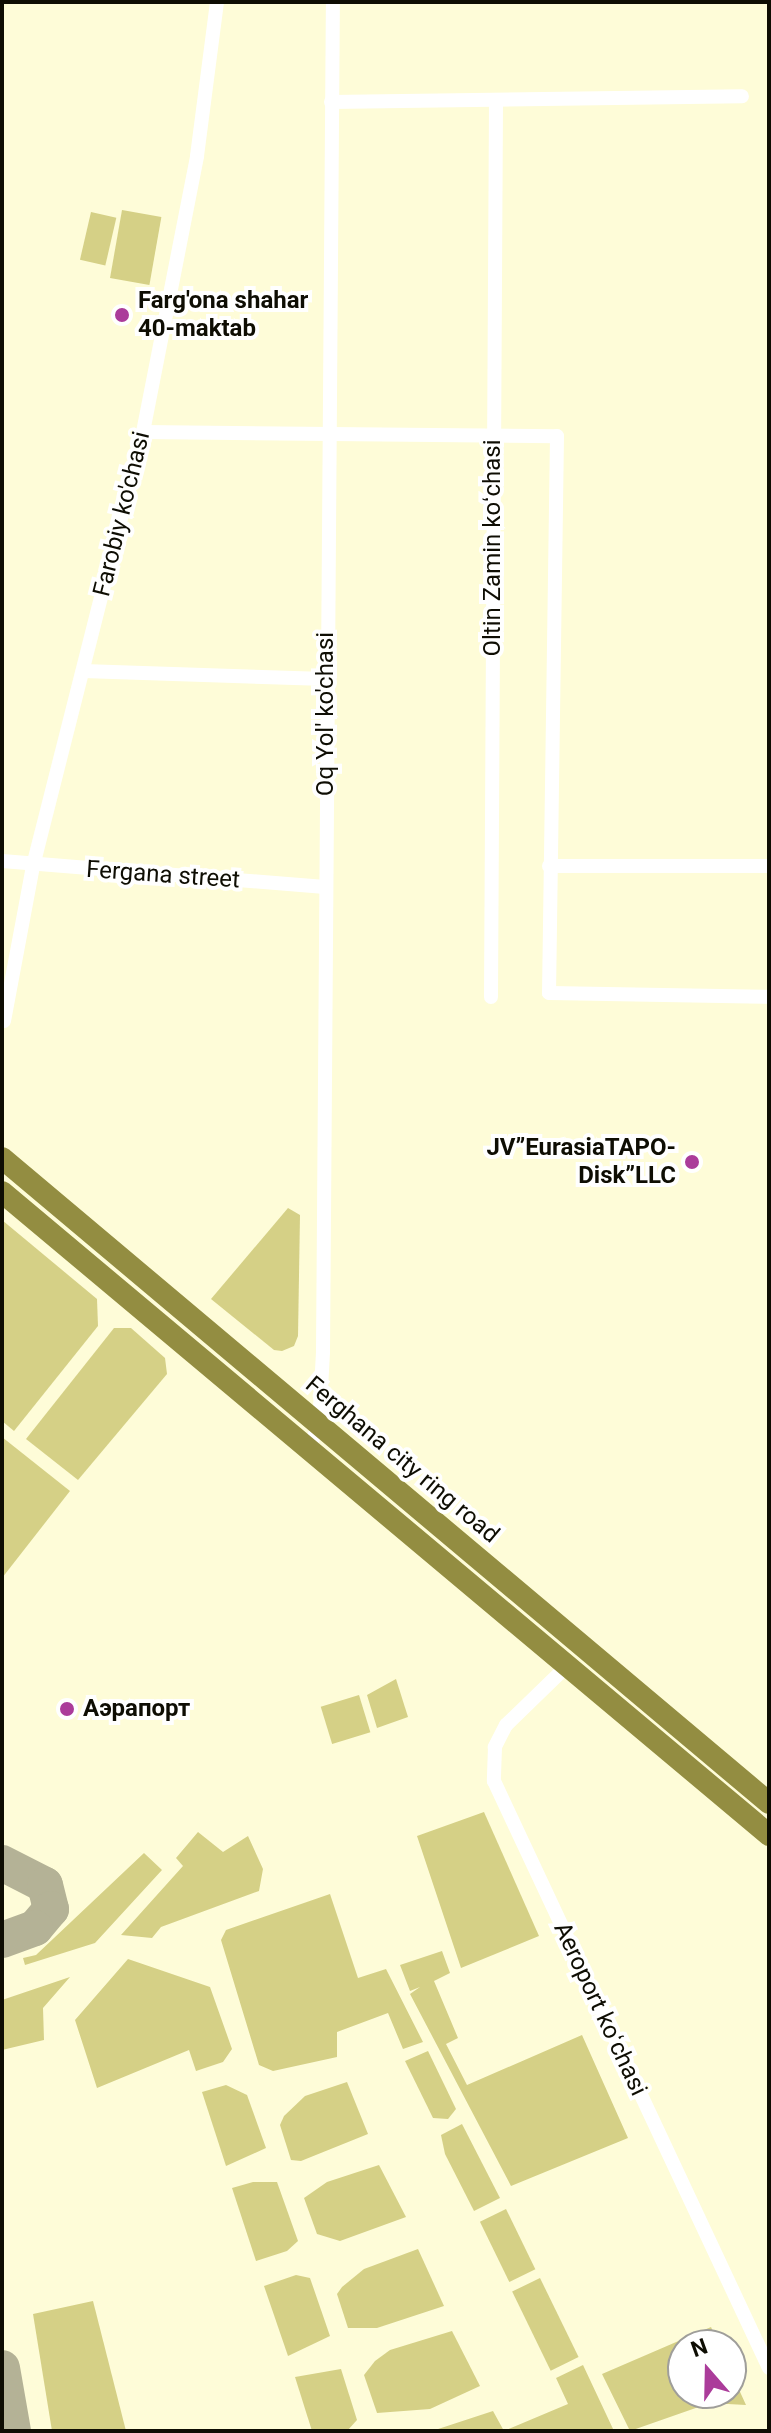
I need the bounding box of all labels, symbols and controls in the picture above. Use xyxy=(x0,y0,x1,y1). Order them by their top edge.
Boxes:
place label: Farg'ona shahar 40-maktab xyxy=(138,287,308,343)
marker: Farg'ona shahar 40-maktab xyxy=(113,306,131,324)
street label: Farobiy ko'chasi xyxy=(88,429,156,599)
street label: Oltin Zamin koʻchasi xyxy=(479,439,507,657)
street label: Oq Yol' ko'chasi xyxy=(312,632,340,796)
street label: Fergana street xyxy=(85,855,241,895)
place label: JV”EurasiaTAPO- Disk”LLC xyxy=(486,1134,676,1190)
marker: JV”EurasiaTAPO- Disk”LLC xyxy=(683,1153,701,1171)
street label: Ferghana city ring road xyxy=(299,1371,505,1549)
place label: Аэрапорт xyxy=(83,1695,190,1723)
marker: Аэрапорт xyxy=(58,1700,76,1718)
street label: Aeroport koʻchasi xyxy=(547,1918,653,2100)
north arrow xyxy=(667,2329,747,2409)
text: N xyxy=(688,2333,711,2362)

